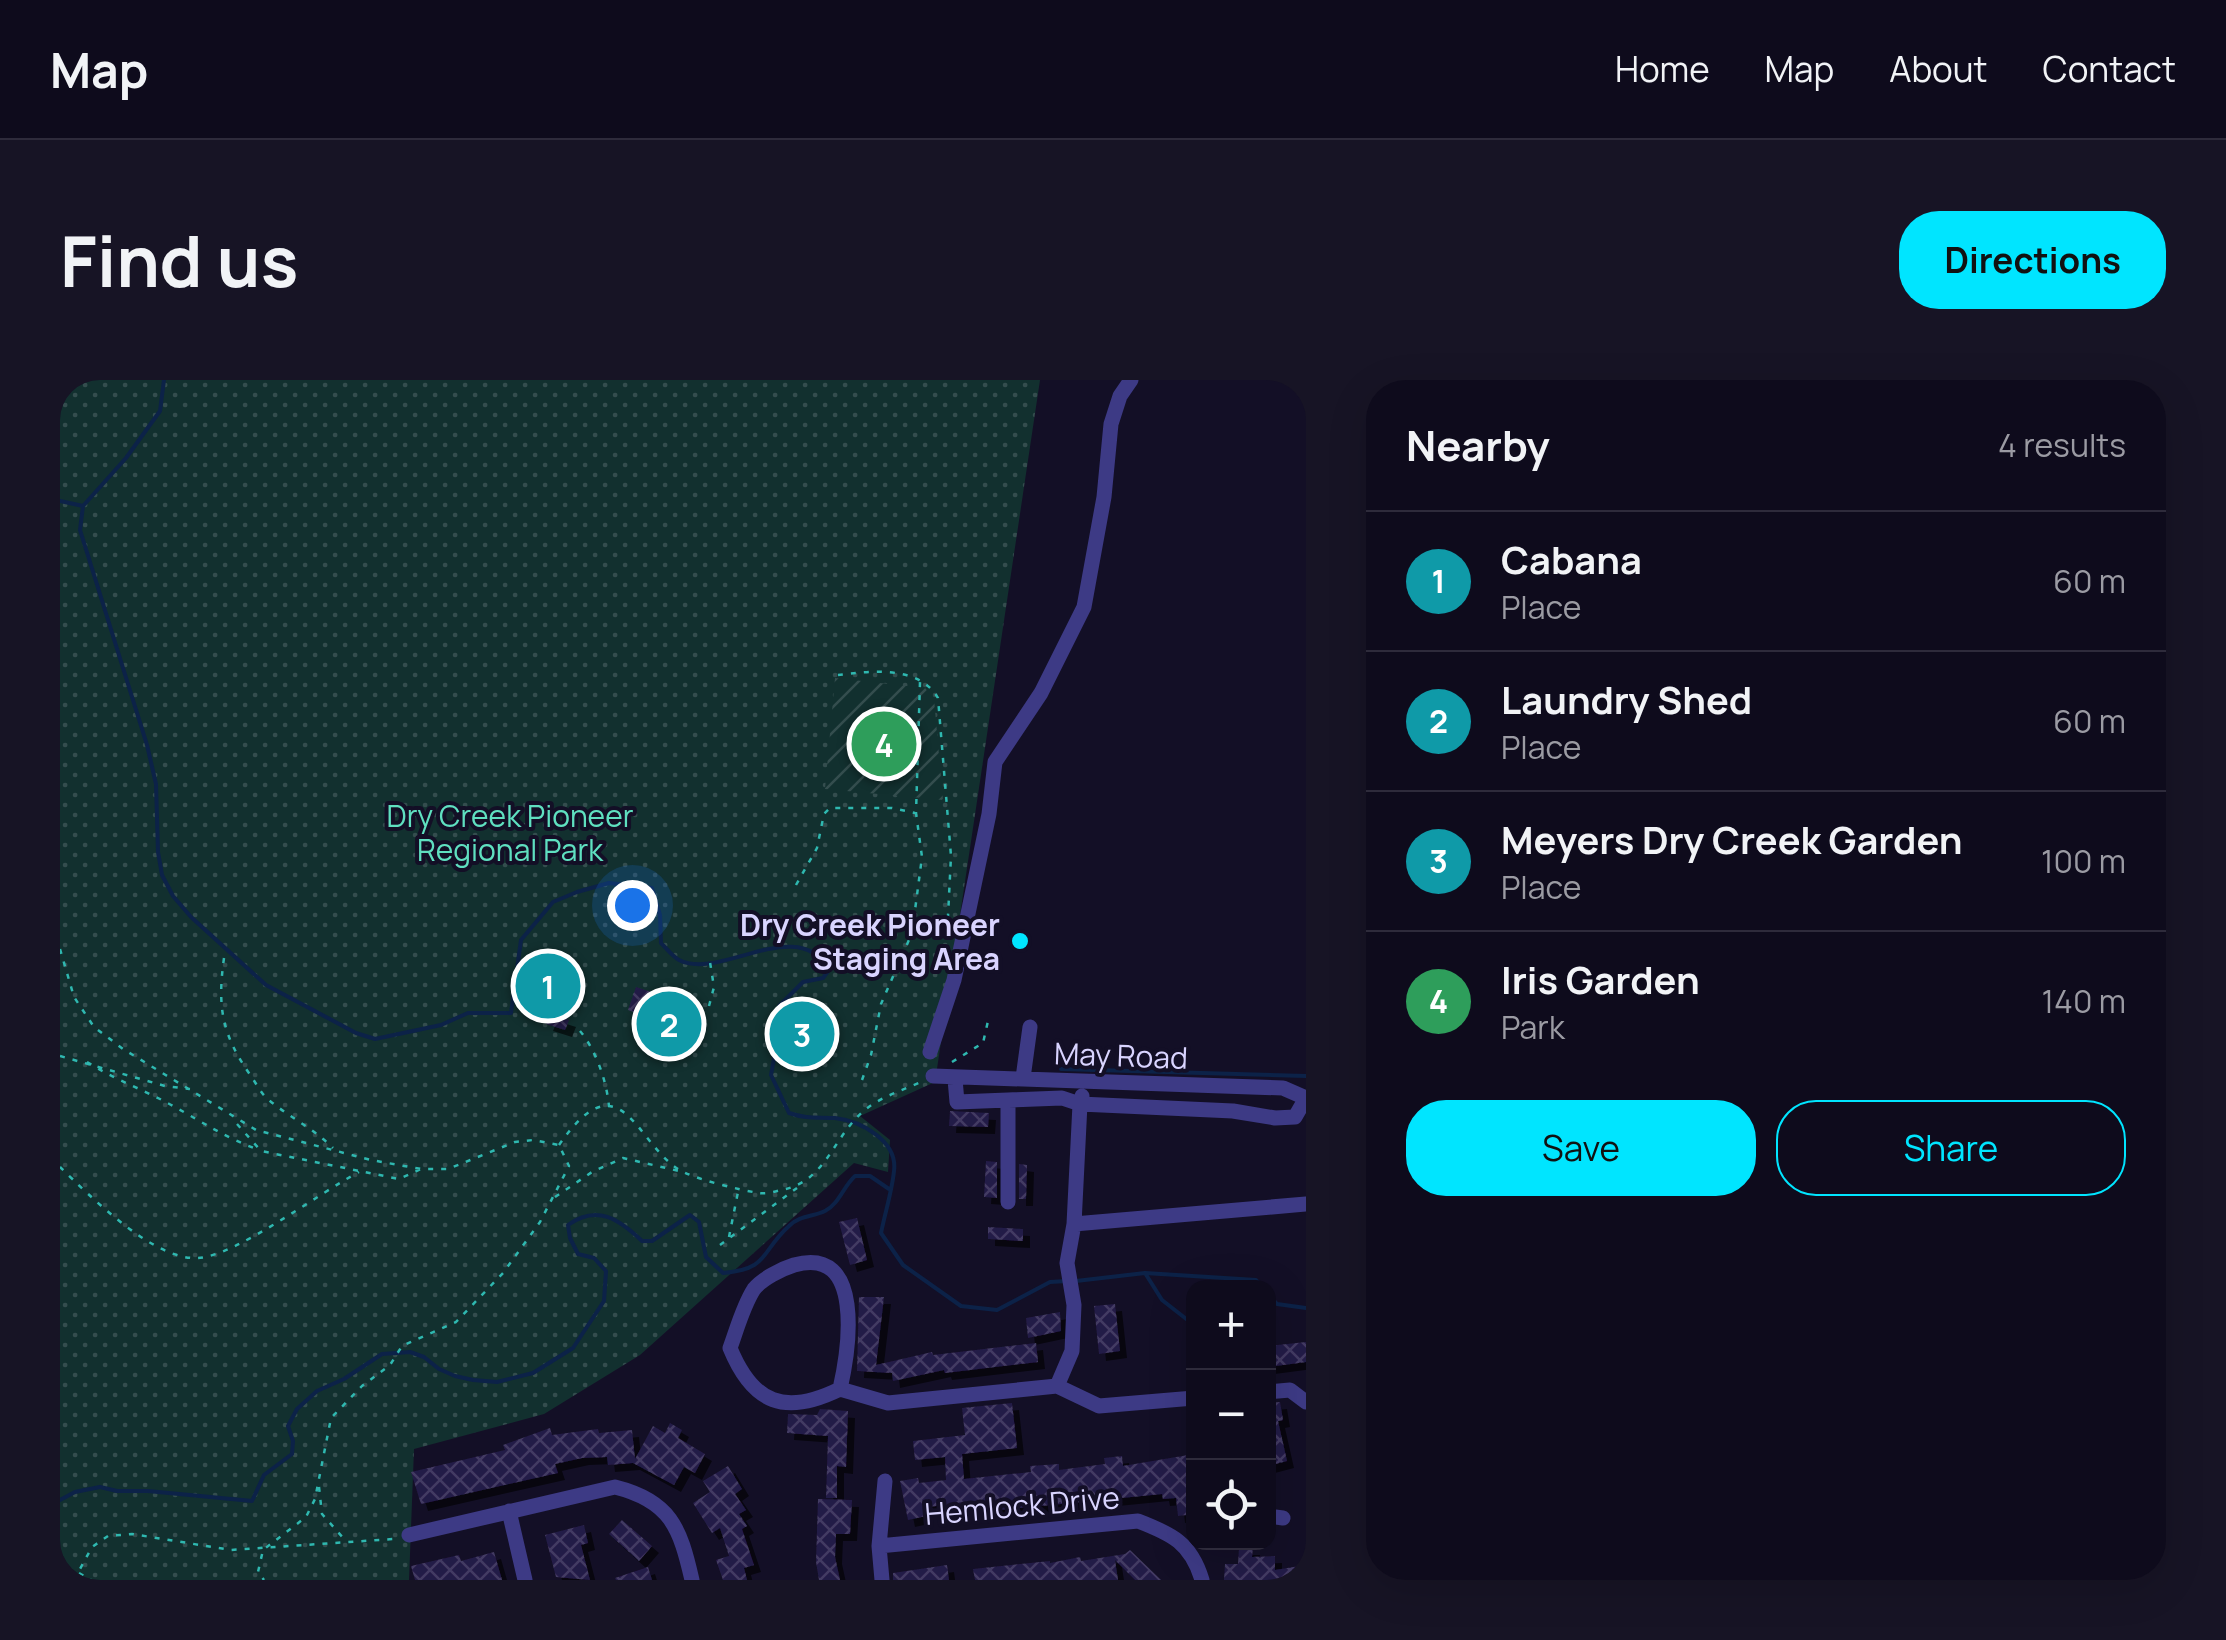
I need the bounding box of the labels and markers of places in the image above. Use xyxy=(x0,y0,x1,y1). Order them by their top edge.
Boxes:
pin: 4 xyxy=(852,706,916,782)
place label: Dry Creek Pioneer Staging Area xyxy=(740,904,1000,979)
marker: Dry Creek Pioneer Staging Area xyxy=(1009,930,1031,952)
pin: 1 xyxy=(516,948,580,1024)
pin: 2 xyxy=(636,986,702,1062)
pin: 3 xyxy=(770,996,834,1072)

